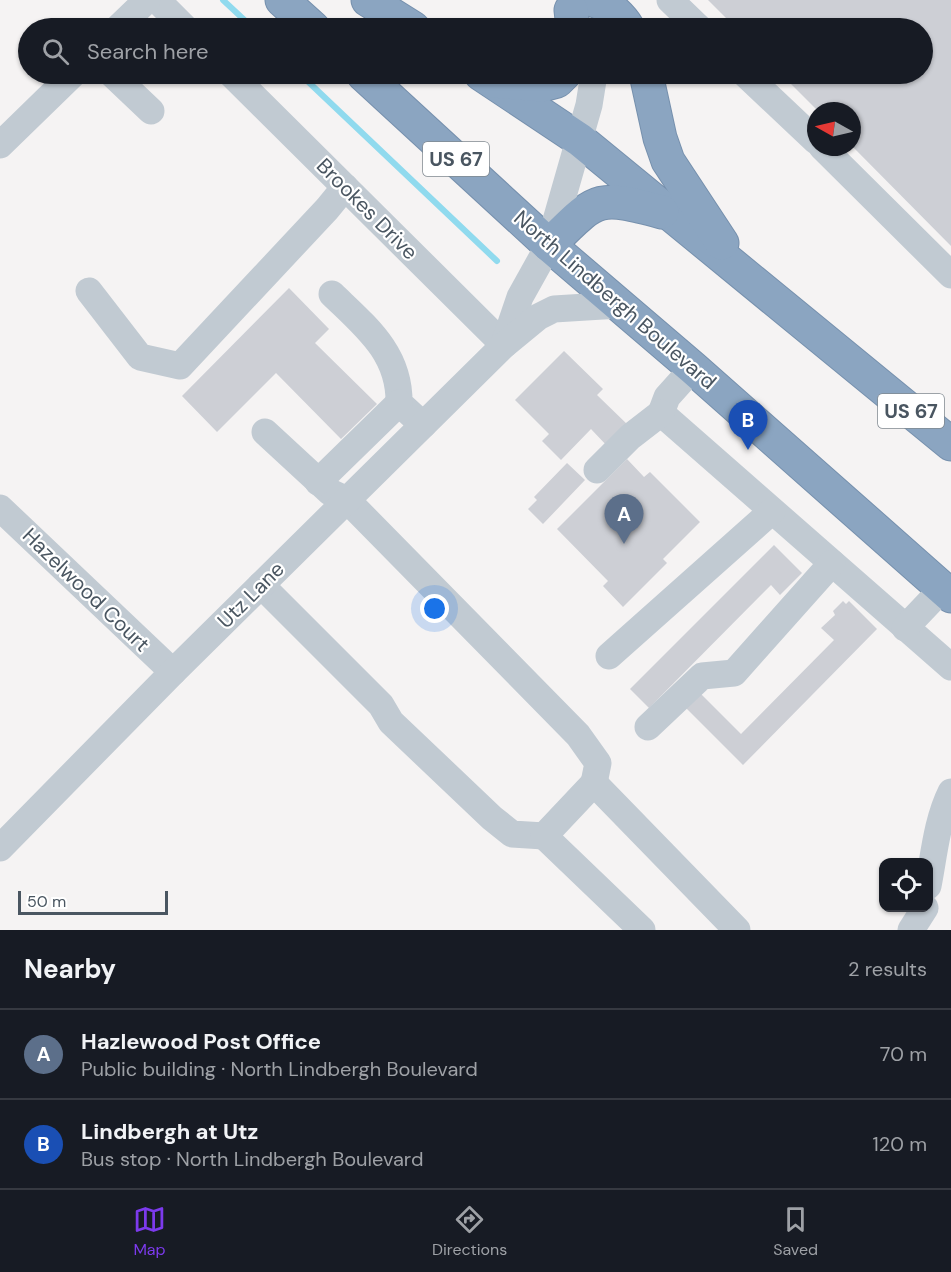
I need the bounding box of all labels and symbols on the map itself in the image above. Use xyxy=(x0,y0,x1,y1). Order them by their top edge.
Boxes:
north arrow xyxy=(807,102,861,156)
road number: US 67 xyxy=(423,142,489,176)
street label: Brookes Drive xyxy=(310,152,424,266)
street label: North Lindbergh Boulevard xyxy=(508,204,722,396)
road number: US 67 xyxy=(878,394,944,428)
pin: B xyxy=(728,400,768,450)
pin: A xyxy=(604,494,644,544)
street label: Hazelwood Court xyxy=(16,522,156,658)
street label: Utz Lane xyxy=(212,555,291,634)
your location xyxy=(420,594,449,623)
scale bar xyxy=(18,888,168,916)

